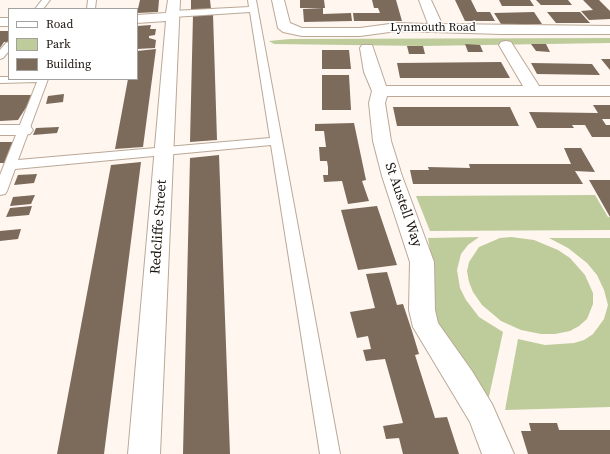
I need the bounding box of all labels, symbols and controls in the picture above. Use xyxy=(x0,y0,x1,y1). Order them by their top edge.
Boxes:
legend xyxy=(8,8,138,80)
text: Road xyxy=(46,16,73,32)
street label: Lynmouth Road xyxy=(390,21,476,35)
text: Park xyxy=(46,36,71,52)
text: Building xyxy=(46,56,91,72)
street label: St Austell Way xyxy=(381,161,425,249)
street label: Redcliffe Street xyxy=(147,179,171,275)

